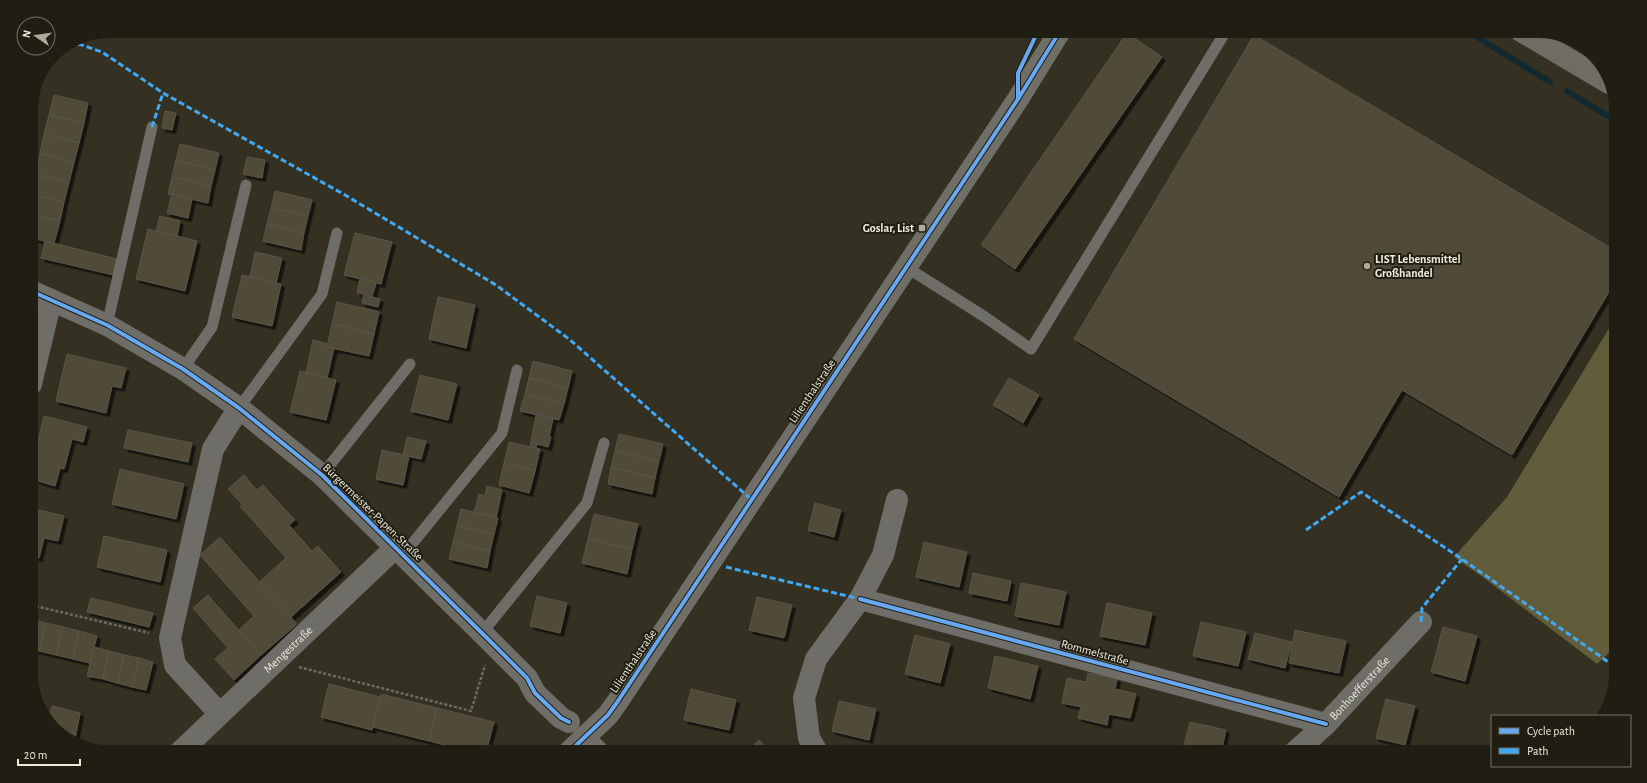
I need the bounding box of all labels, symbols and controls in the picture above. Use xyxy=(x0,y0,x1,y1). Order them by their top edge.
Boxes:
north arrow xyxy=(16,16,56,56)
text: N xyxy=(21,29,33,39)
place label: Goslar, List xyxy=(863,222,914,234)
marker: Goslar, List xyxy=(917,223,927,233)
place label: LIST Lebensmittel Großhandel xyxy=(1375,253,1461,279)
marker: LIST Lebensmittel Großhandel xyxy=(1362,261,1372,271)
street label: Lilienthalstraße xyxy=(786,357,838,425)
street label: Bürgermeister-Papen-Straße xyxy=(321,461,425,563)
street label: Mengestraße xyxy=(261,624,315,675)
street label: Lilienthalstraße xyxy=(607,627,659,695)
street label: Rommelstraße xyxy=(1060,637,1130,667)
street label: Bonhoefferstraße xyxy=(1327,654,1392,722)
legend xyxy=(1491,715,1631,767)
text: Cycle path xyxy=(1527,725,1575,738)
scale bar xyxy=(18,741,80,767)
text: Path xyxy=(1527,745,1549,757)
text: 20 m xyxy=(24,749,47,761)

